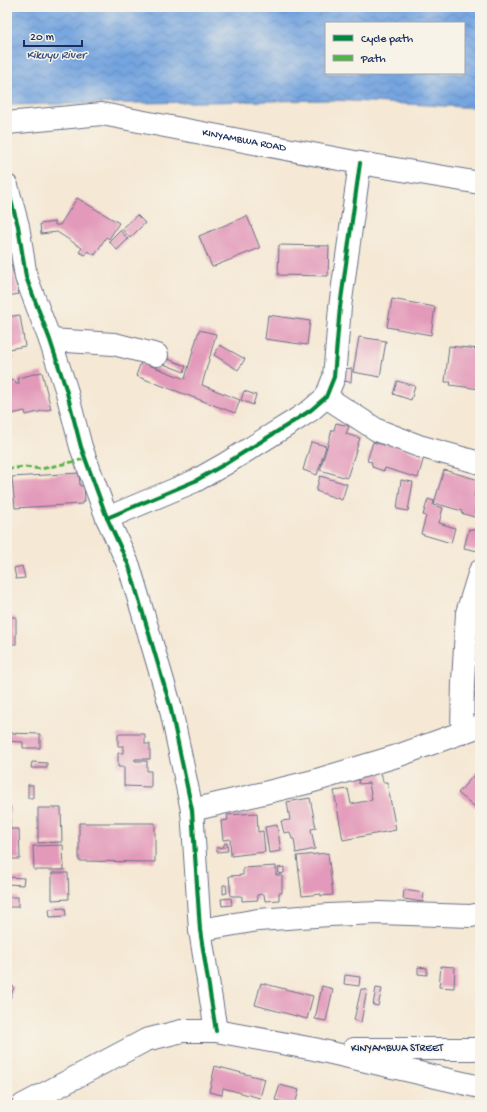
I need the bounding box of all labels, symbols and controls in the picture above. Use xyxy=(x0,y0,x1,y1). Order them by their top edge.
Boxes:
scale bar xyxy=(24,22,82,48)
legend xyxy=(325,22,465,74)
text: 20 m xyxy=(30,31,55,45)
text: Cycle path xyxy=(361,33,414,47)
water label: Kikuyu River xyxy=(26,49,88,63)
text: Path xyxy=(360,53,386,67)
street label: KINYAMBWA ROAD xyxy=(201,127,288,155)
street label: KINYAMBWA STREET xyxy=(351,1043,444,1055)

